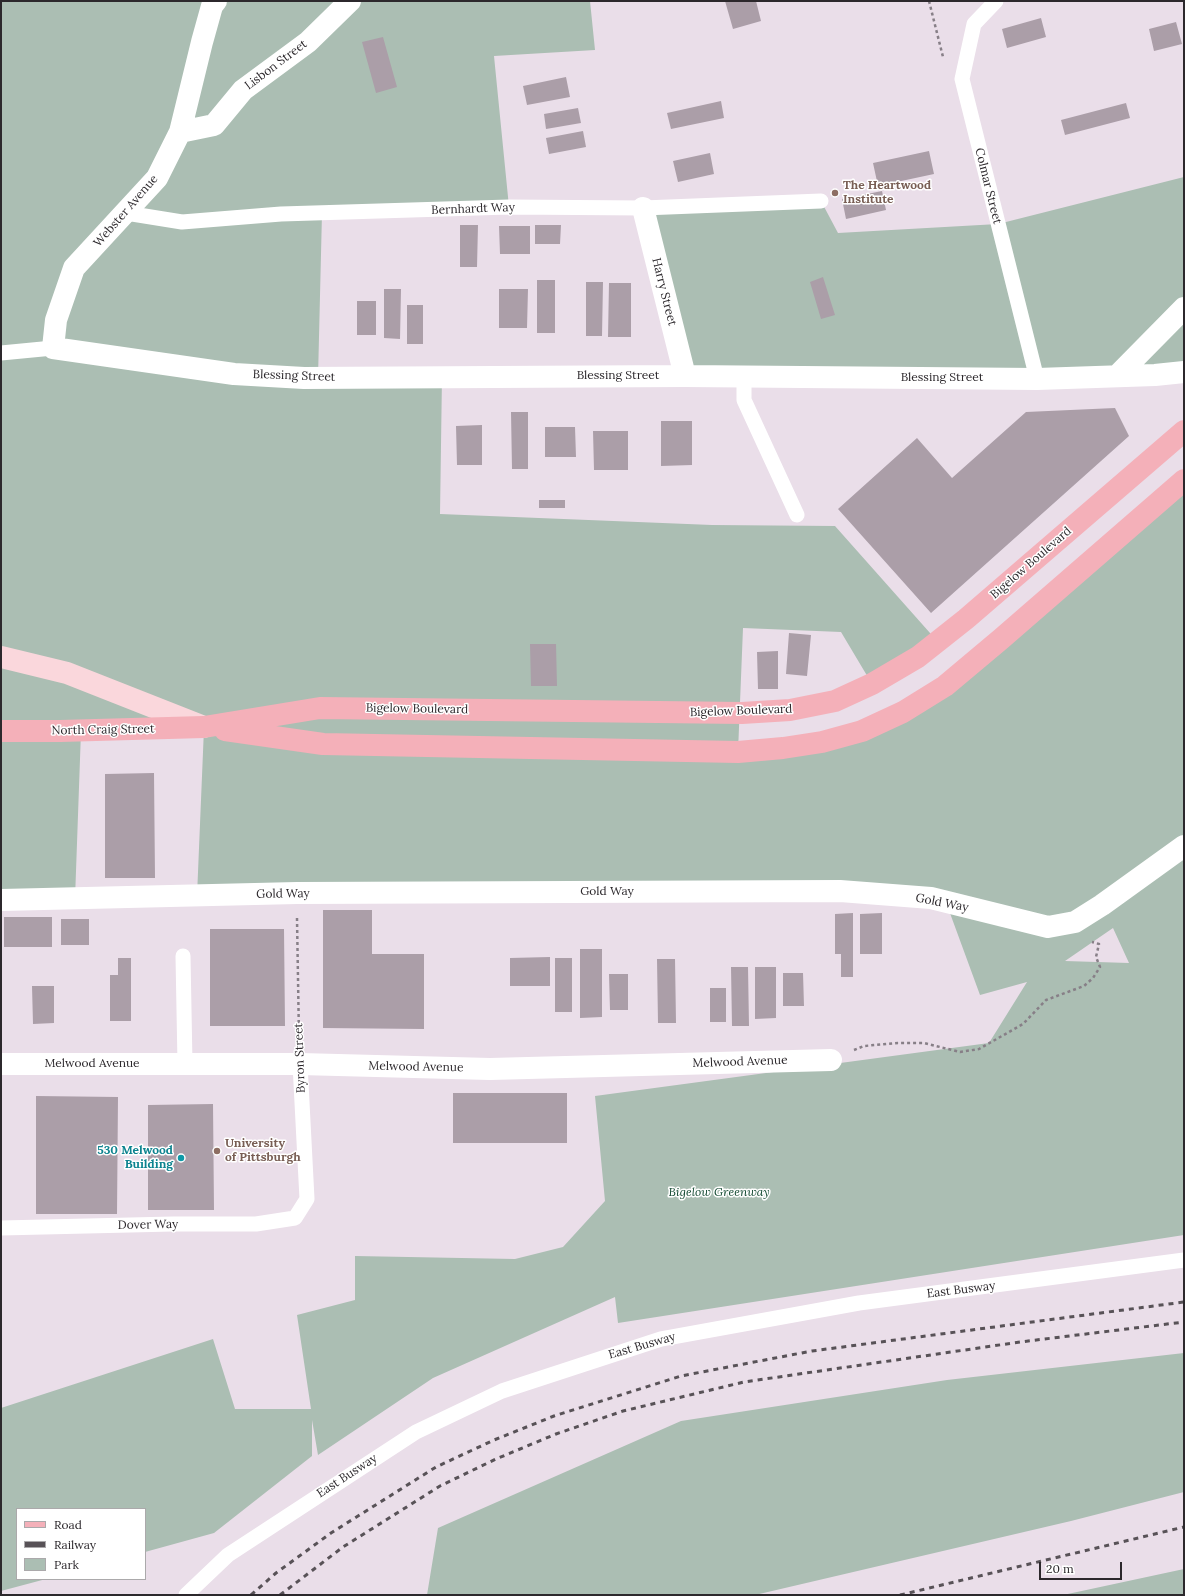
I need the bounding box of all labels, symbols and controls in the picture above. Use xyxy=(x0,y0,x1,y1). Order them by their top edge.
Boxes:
street label: Lisbon Street xyxy=(242,37,310,93)
street label: Colmar Street xyxy=(972,146,1004,226)
street label: Webster Avenue xyxy=(91,172,161,250)
place label: The Heartwood Institute xyxy=(843,179,931,207)
marker: The Heartwood Institute xyxy=(830,188,840,198)
street label: Bernhardt Way xyxy=(431,200,515,218)
street label: Harry Street xyxy=(649,257,679,327)
street label: Blessing Street xyxy=(252,367,336,385)
street label: Blessing Street xyxy=(577,369,659,383)
street label: Blessing Street xyxy=(901,371,983,385)
street label: Bigelow Boulevard xyxy=(988,524,1074,602)
street label: Bigelow Boulevard xyxy=(366,701,468,717)
street label: Bigelow Boulevard xyxy=(690,702,792,720)
street label: North Craig Street xyxy=(51,722,155,738)
street label: Gold Way xyxy=(580,885,634,899)
street label: Gold Way xyxy=(256,886,310,902)
street label: Gold Way xyxy=(914,891,970,915)
street label: Byron Street xyxy=(292,1023,308,1093)
street label: Melwood Avenue xyxy=(692,1053,788,1071)
street label: Melwood Avenue xyxy=(44,1057,140,1071)
street label: Melwood Avenue xyxy=(368,1059,464,1075)
place label: University of Pittsburgh xyxy=(225,1137,301,1165)
place label: 530 Melwood Building xyxy=(97,1144,173,1172)
marker: University of Pittsburgh xyxy=(212,1146,222,1156)
marker: 530 Melwood Building xyxy=(176,1153,186,1163)
park label: Bigelow Greenway xyxy=(668,1186,770,1200)
street label: Dover Way xyxy=(118,1217,178,1233)
street label: East Busway xyxy=(926,1279,996,1301)
street label: East Busway xyxy=(607,1330,677,1362)
street label: East Busway xyxy=(314,1451,380,1501)
legend xyxy=(16,1508,146,1580)
text: Road xyxy=(54,1517,82,1532)
text: Railway xyxy=(54,1537,96,1552)
scale bar xyxy=(1041,1554,1124,1580)
text: Park xyxy=(54,1557,79,1572)
text: 20 m xyxy=(1046,1561,1074,1576)

